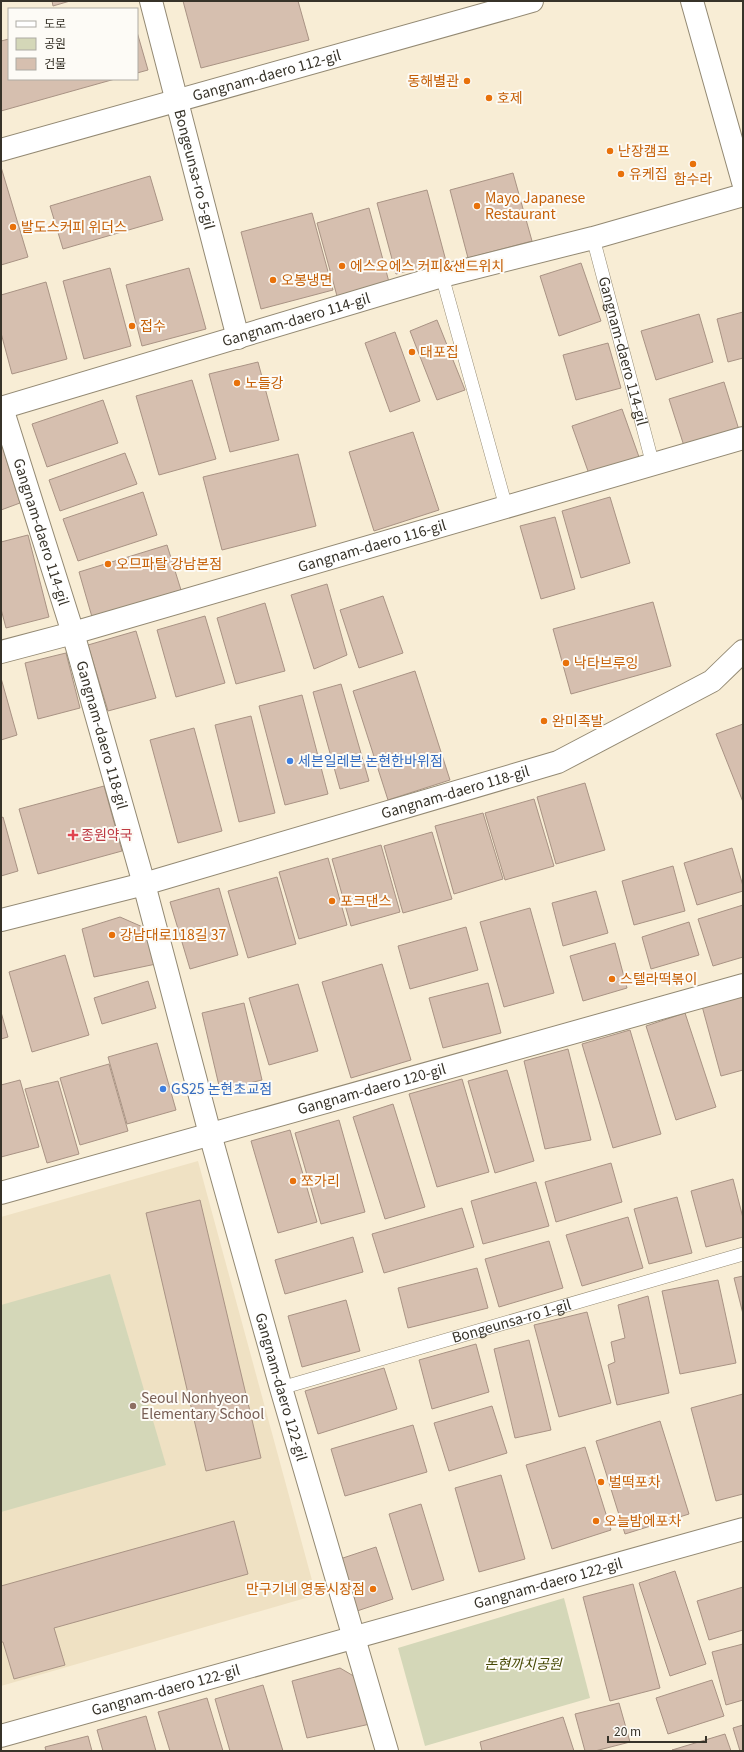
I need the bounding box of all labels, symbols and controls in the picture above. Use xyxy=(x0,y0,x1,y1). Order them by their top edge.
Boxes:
legend xyxy=(8,8,138,80)
text: 도로 xyxy=(44,14,66,31)
text: 공원 xyxy=(44,34,66,51)
street label: Gangnam-daero 112-gil xyxy=(190,44,343,105)
text: 건물 xyxy=(44,54,66,71)
place label: 동해별관 xyxy=(407,70,459,90)
marker: 동해별관 xyxy=(462,76,472,86)
place label: 호제 xyxy=(497,87,523,107)
marker: 호제 xyxy=(484,93,494,103)
street label: Bongeunsa-ro 5-gil xyxy=(170,107,221,231)
place label: 난장캠프 xyxy=(618,140,670,160)
marker: 난장캠프 xyxy=(605,146,615,156)
marker: 함수라 xyxy=(688,159,698,169)
place label: 유케집 xyxy=(629,163,668,183)
place label: 함수라 xyxy=(674,168,712,188)
marker: 유케집 xyxy=(616,169,626,179)
place label: Mayo Japanese Restaurant xyxy=(485,187,586,223)
marker: Mayo Japanese Restaurant xyxy=(472,201,482,211)
place label: 발도스커피 위더스 xyxy=(21,216,127,236)
marker: 발도스커피 위더스 xyxy=(8,222,18,232)
place label: 에스오에스 커피&샌드위치 xyxy=(350,255,504,275)
marker: 에스오에스 커피&샌드위치 xyxy=(337,261,347,271)
place label: 오봉냉면 xyxy=(281,269,333,289)
street label: Gangnam-daero 114-gil xyxy=(595,274,653,428)
marker: 오봉냉면 xyxy=(268,275,278,285)
street label: Gangnam-daero 114-gil xyxy=(219,287,372,350)
place label: 접수 xyxy=(140,315,166,335)
marker: 접수 xyxy=(127,321,137,331)
place label: 대포집 xyxy=(420,341,459,361)
marker: 대포집 xyxy=(407,347,417,357)
place label: 노들강 xyxy=(245,372,284,392)
marker: 노들강 xyxy=(232,378,242,388)
street label: Gangnam-daero 114-gil xyxy=(9,456,75,608)
street label: Gangnam-daero 116-gil xyxy=(295,514,448,576)
place label: 오므파탈 강남본점 xyxy=(116,553,222,573)
marker: 오므파탈 강남본점 xyxy=(103,559,113,569)
place label: 낙타브루잉 xyxy=(574,652,638,672)
street label: Gangnam-daero 118-gil xyxy=(72,658,133,811)
marker: 낙타브루잉 xyxy=(561,658,571,668)
place label: 완미족발 xyxy=(552,710,604,730)
marker: 완미족발 xyxy=(539,716,549,726)
place label: 세븐일레븐 논현한바위점 xyxy=(298,750,443,770)
marker: 세븐일레븐 논현한바위점 xyxy=(285,756,295,766)
street label: Gangnam-daero 118-gil xyxy=(379,760,531,823)
place label: 종원약국 xyxy=(81,824,133,844)
marker: 종원약국 xyxy=(68,830,78,840)
place label: 포크댄스 xyxy=(340,890,392,910)
marker: 포크댄스 xyxy=(327,896,337,906)
place label: 강남대로118길 37 xyxy=(120,924,227,944)
marker: 강남대로118길 37 xyxy=(107,930,117,940)
place label: 스텔라떡볶이 xyxy=(620,968,697,988)
marker: 스텔라떡볶이 xyxy=(607,974,617,984)
street label: Gangnam-daero 120-gil xyxy=(295,1058,448,1118)
place label: GS25 논현초교점 xyxy=(171,1078,272,1098)
marker: GS25 논현초교점 xyxy=(158,1084,168,1094)
place label: 쪼가리 xyxy=(301,1170,340,1190)
marker: 쪼가리 xyxy=(288,1176,298,1186)
street label: Bongeunsa-ro 1-gil xyxy=(449,1293,573,1347)
street label: Gangnam-daero 122-gil xyxy=(251,1310,313,1463)
place label: Seoul Nonhyeon Elementary School xyxy=(141,1387,264,1423)
marker: Seoul Nonhyeon Elementary School xyxy=(128,1401,138,1411)
place label: 벌떡포차 xyxy=(609,1471,661,1491)
marker: 벌떡포차 xyxy=(596,1477,606,1487)
place label: 오늘밤에포차 xyxy=(604,1510,681,1530)
marker: 오늘밤에포차 xyxy=(591,1516,601,1526)
street label: Gangnam-daero 122-gil xyxy=(471,1552,624,1613)
place label: 만구기네 영동시장점 xyxy=(246,1578,365,1598)
marker: 만구기네 영동시장점 xyxy=(368,1584,378,1594)
park label: 논현까치공원 xyxy=(484,1653,563,1673)
street label: Gangnam-daero 122-gil xyxy=(89,1659,242,1719)
scale bar xyxy=(608,1718,706,1744)
text: 20 m xyxy=(614,1722,641,1739)

